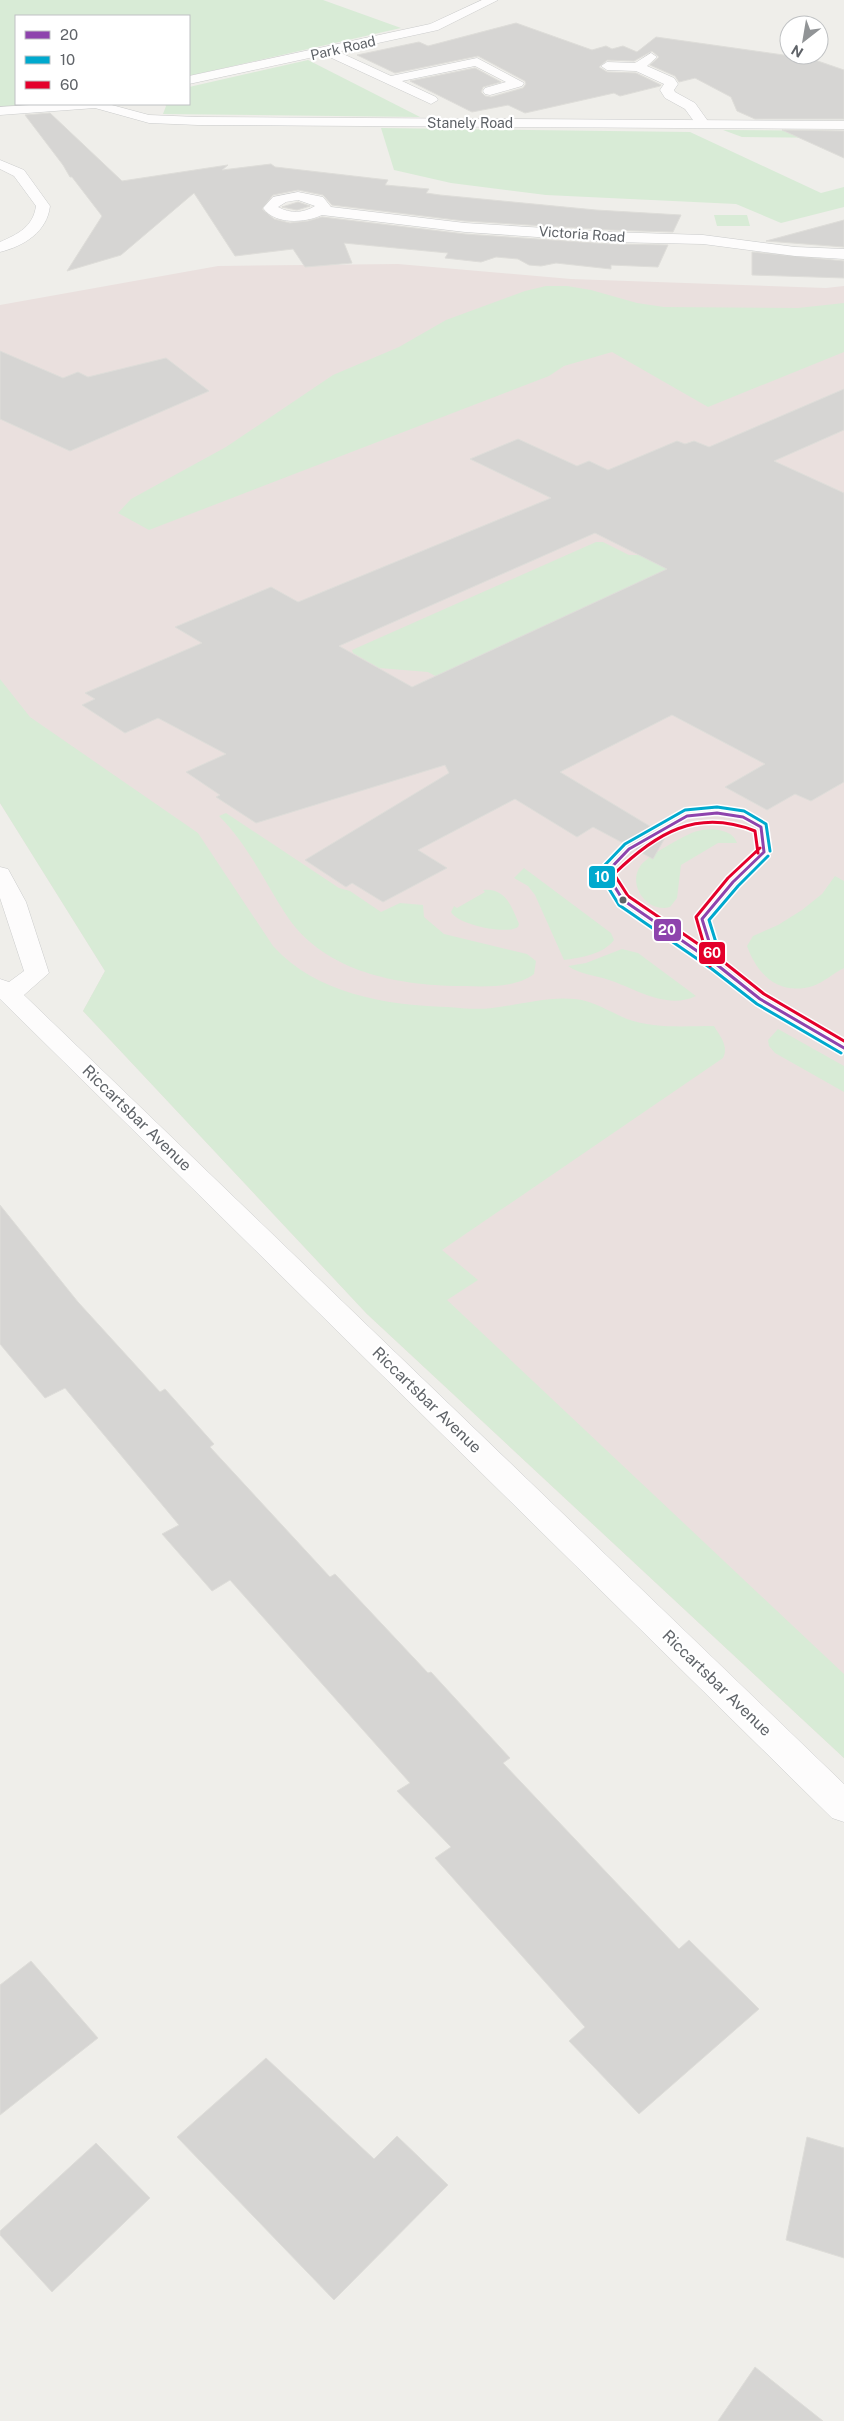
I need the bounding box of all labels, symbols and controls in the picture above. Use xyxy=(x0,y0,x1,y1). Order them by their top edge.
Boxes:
legend xyxy=(15,15,190,105)
north arrow xyxy=(779,15,829,65)
text: 20 xyxy=(60,26,78,43)
street label: Park Road xyxy=(309,33,377,63)
text: N xyxy=(788,41,806,61)
text: 10 xyxy=(60,51,75,68)
text: 60 xyxy=(60,76,78,93)
street label: Stanely Road xyxy=(427,115,513,131)
street label: Victoria Road xyxy=(538,223,626,245)
line badge: 10 xyxy=(588,865,616,889)
text: 10 xyxy=(594,869,610,885)
unlabelled marker xyxy=(618,895,628,905)
line badge: 20 xyxy=(653,918,682,942)
text: 20 xyxy=(658,922,676,938)
line badge: 60 xyxy=(698,941,726,965)
text: 60 xyxy=(703,945,721,961)
street label: Riccartsbar Avenue xyxy=(78,1061,196,1175)
street label: Riccartsbar Avenue xyxy=(368,1343,486,1457)
street label: Riccartsbar Avenue xyxy=(658,1626,776,1740)

